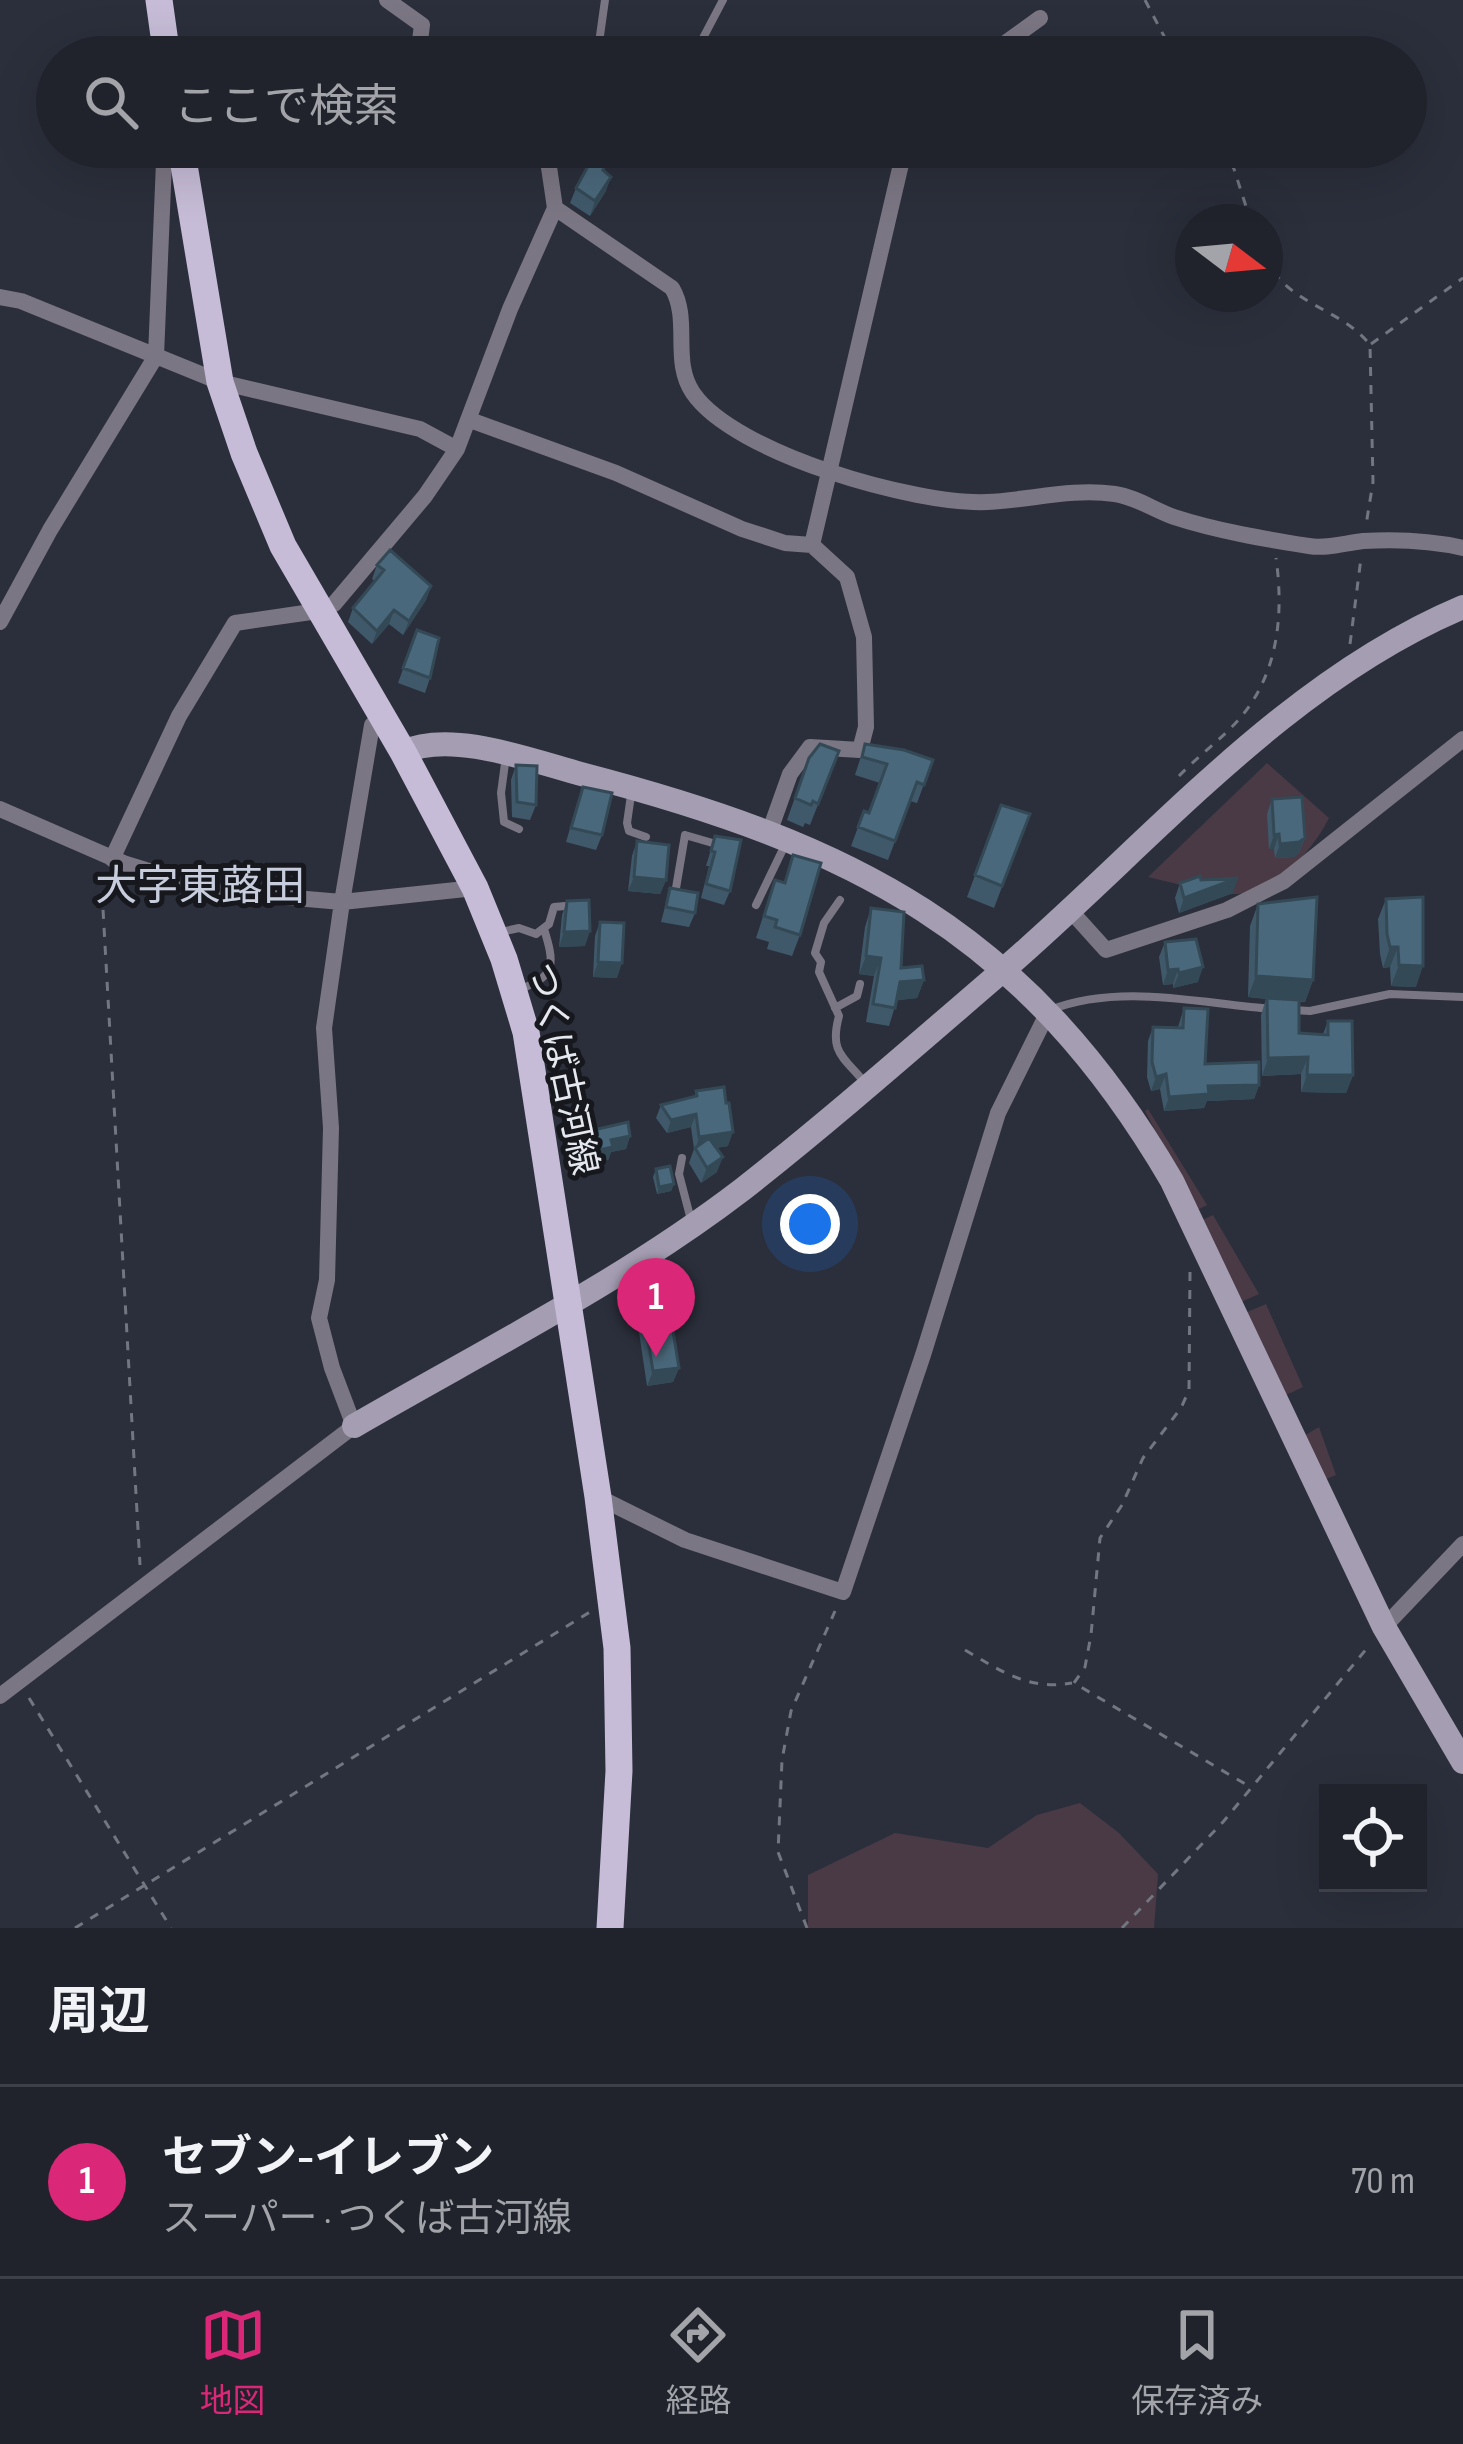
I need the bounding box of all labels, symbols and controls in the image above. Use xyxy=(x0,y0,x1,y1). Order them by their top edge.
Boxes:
search box xyxy=(36,36,1427,168)
icon: search xyxy=(78,69,144,135)
text: ここで検索 xyxy=(174,80,399,135)
north arrow xyxy=(1175,204,1283,312)
district label: 大字東蕗田 xyxy=(95,862,305,913)
street label: つくば古河線 xyxy=(519,959,605,1179)
your location xyxy=(780,1194,840,1254)
pin: 1 xyxy=(617,1258,695,1357)
map controls xyxy=(1319,1784,1427,1892)
button: locate xyxy=(1319,1784,1427,1892)
text: 周辺 xyxy=(48,1982,150,2043)
text: セブン-イレブン xyxy=(162,2131,494,2186)
text: 1 xyxy=(79,2158,95,2205)
text: 70 m xyxy=(1351,2158,1415,2205)
text: スーパー · つくば古河線 xyxy=(162,2196,572,2243)
tab: 地図 xyxy=(200,2302,266,2422)
tab: 経路 xyxy=(665,2302,731,2422)
tab: 保存済み xyxy=(1131,2302,1263,2422)

